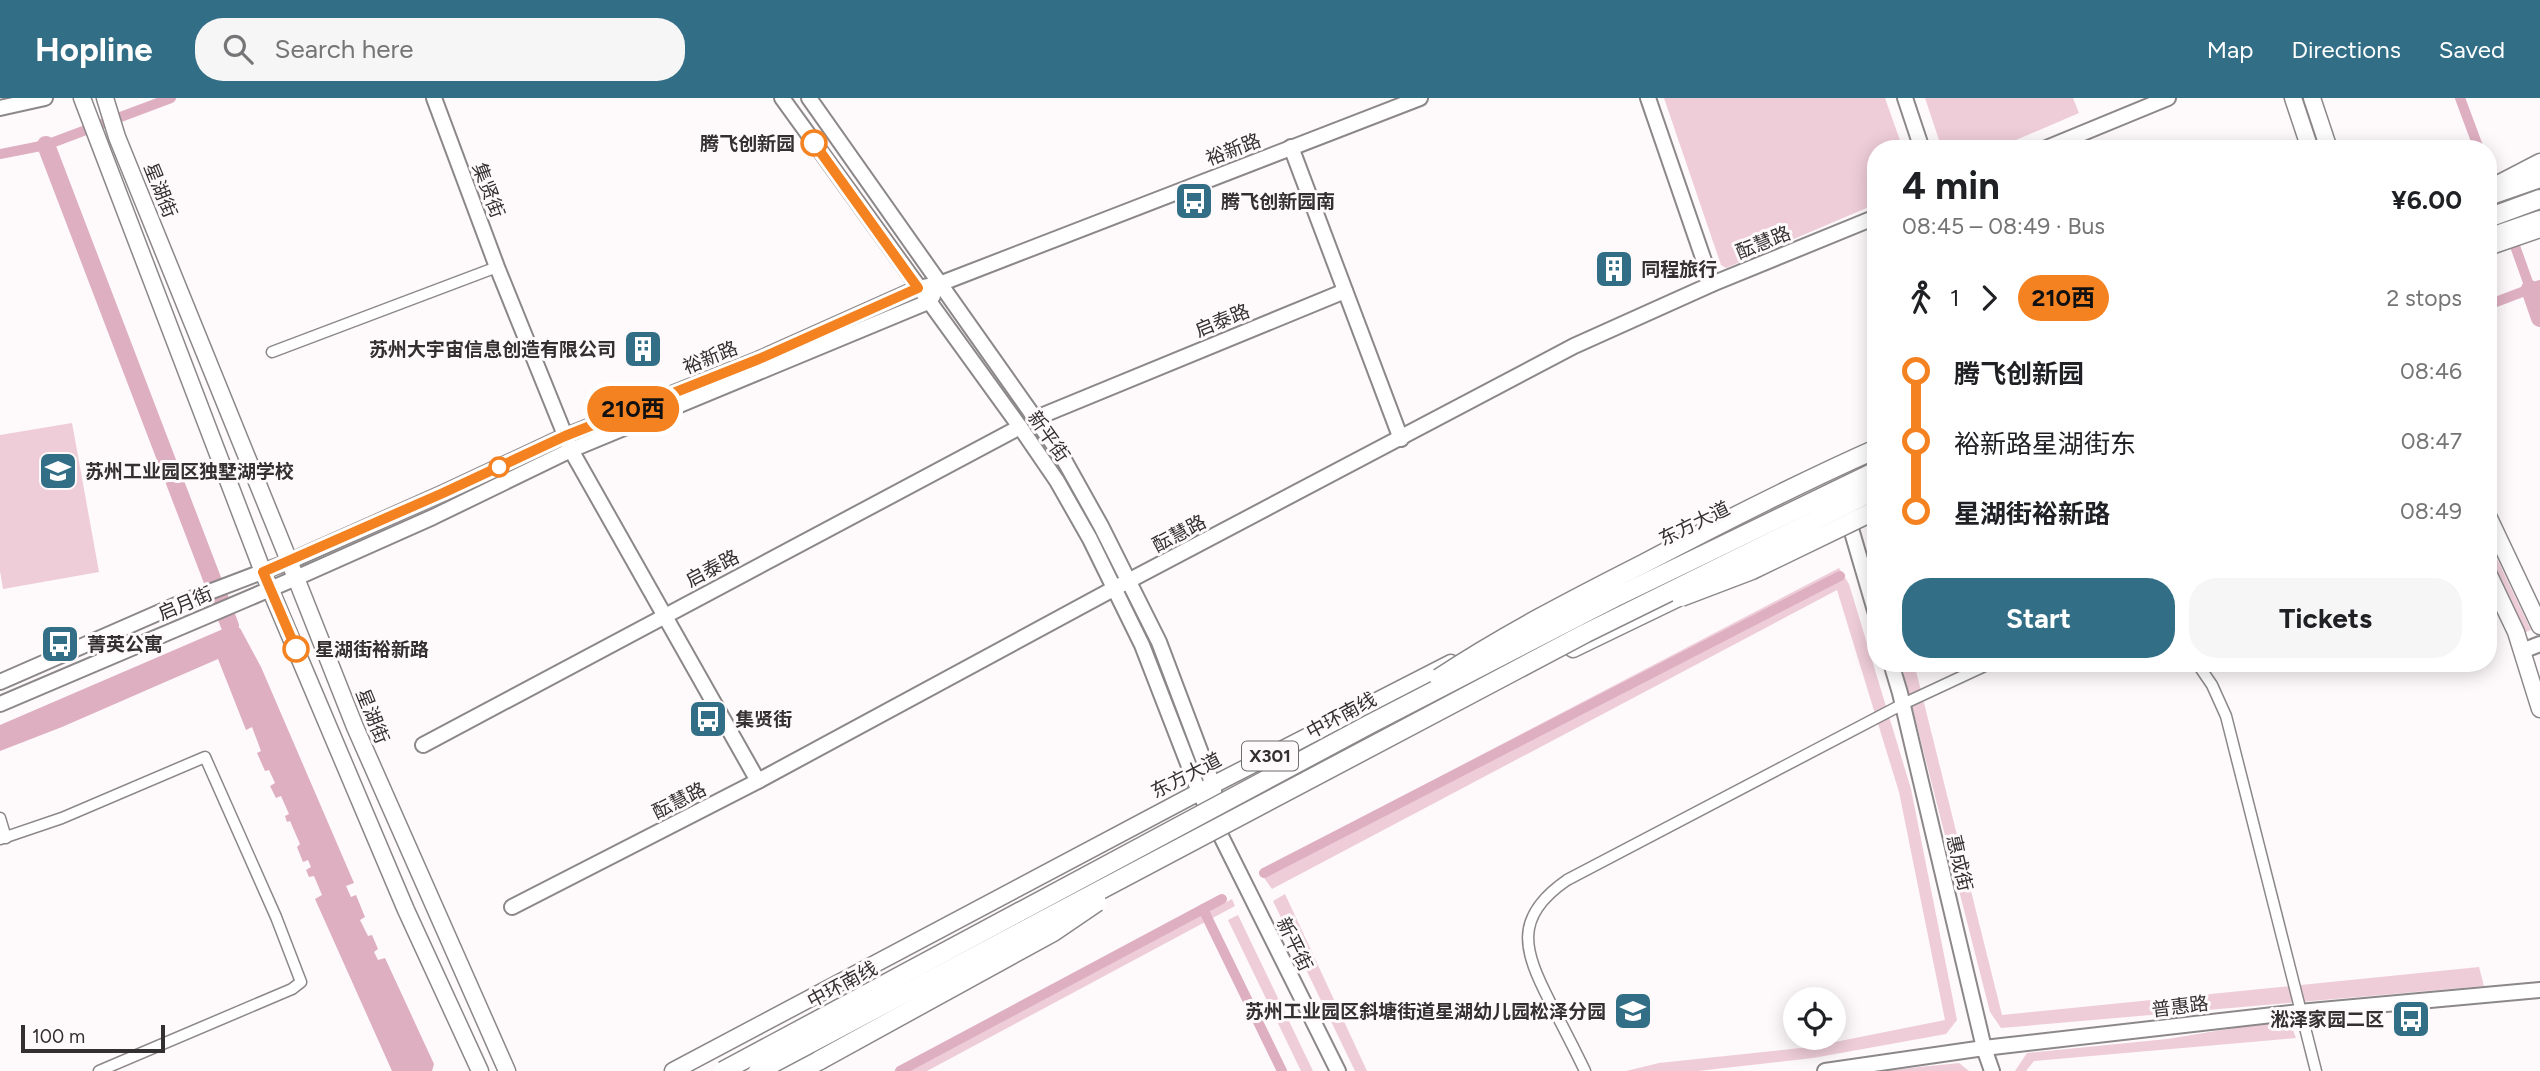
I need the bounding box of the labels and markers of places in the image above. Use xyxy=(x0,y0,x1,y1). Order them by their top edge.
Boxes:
marker: 腾飞创新园 xyxy=(801,130,827,156)
place label: 腾飞创新园 xyxy=(700,132,795,155)
bus stop icon: 腾飞创新园南 xyxy=(1173,180,1215,222)
place label: 腾飞创新园南 xyxy=(1221,190,1335,213)
building icon: 同程旅行 xyxy=(1593,248,1635,290)
place label: 同程旅行 xyxy=(1641,258,1717,281)
building icon: 苏州大宇宙信息创造有限公司 xyxy=(622,328,664,370)
place label: 苏州大宇宙信息创造有限公司 xyxy=(369,338,616,361)
school or university icon: 苏州工业园区独墅湖学校 xyxy=(37,450,79,492)
unlabelled marker xyxy=(489,457,509,477)
place label: 苏州工业园区独墅湖学校 xyxy=(85,460,294,483)
bus stop icon: 菁英公寓 xyxy=(39,623,81,665)
place label: 菁英公寓 xyxy=(87,633,163,656)
marker: 星湖街裕新路 xyxy=(283,636,309,662)
place label: 星湖街裕新路 xyxy=(315,638,429,661)
bus stop icon: 集贤街 xyxy=(687,698,729,740)
place label: 集贤街 xyxy=(735,708,792,731)
school or university icon: 苏州工业园区斜塘街道星湖幼儿园松泽分园 xyxy=(1612,990,1654,1032)
bus stop icon: 淞泽家园二区 xyxy=(2390,998,2432,1040)
place label: 苏州工业园区斜塘街道星湖幼儿园松泽分园 xyxy=(1245,1000,1606,1023)
place label: 淞泽家园二区 xyxy=(2270,1008,2384,1031)

